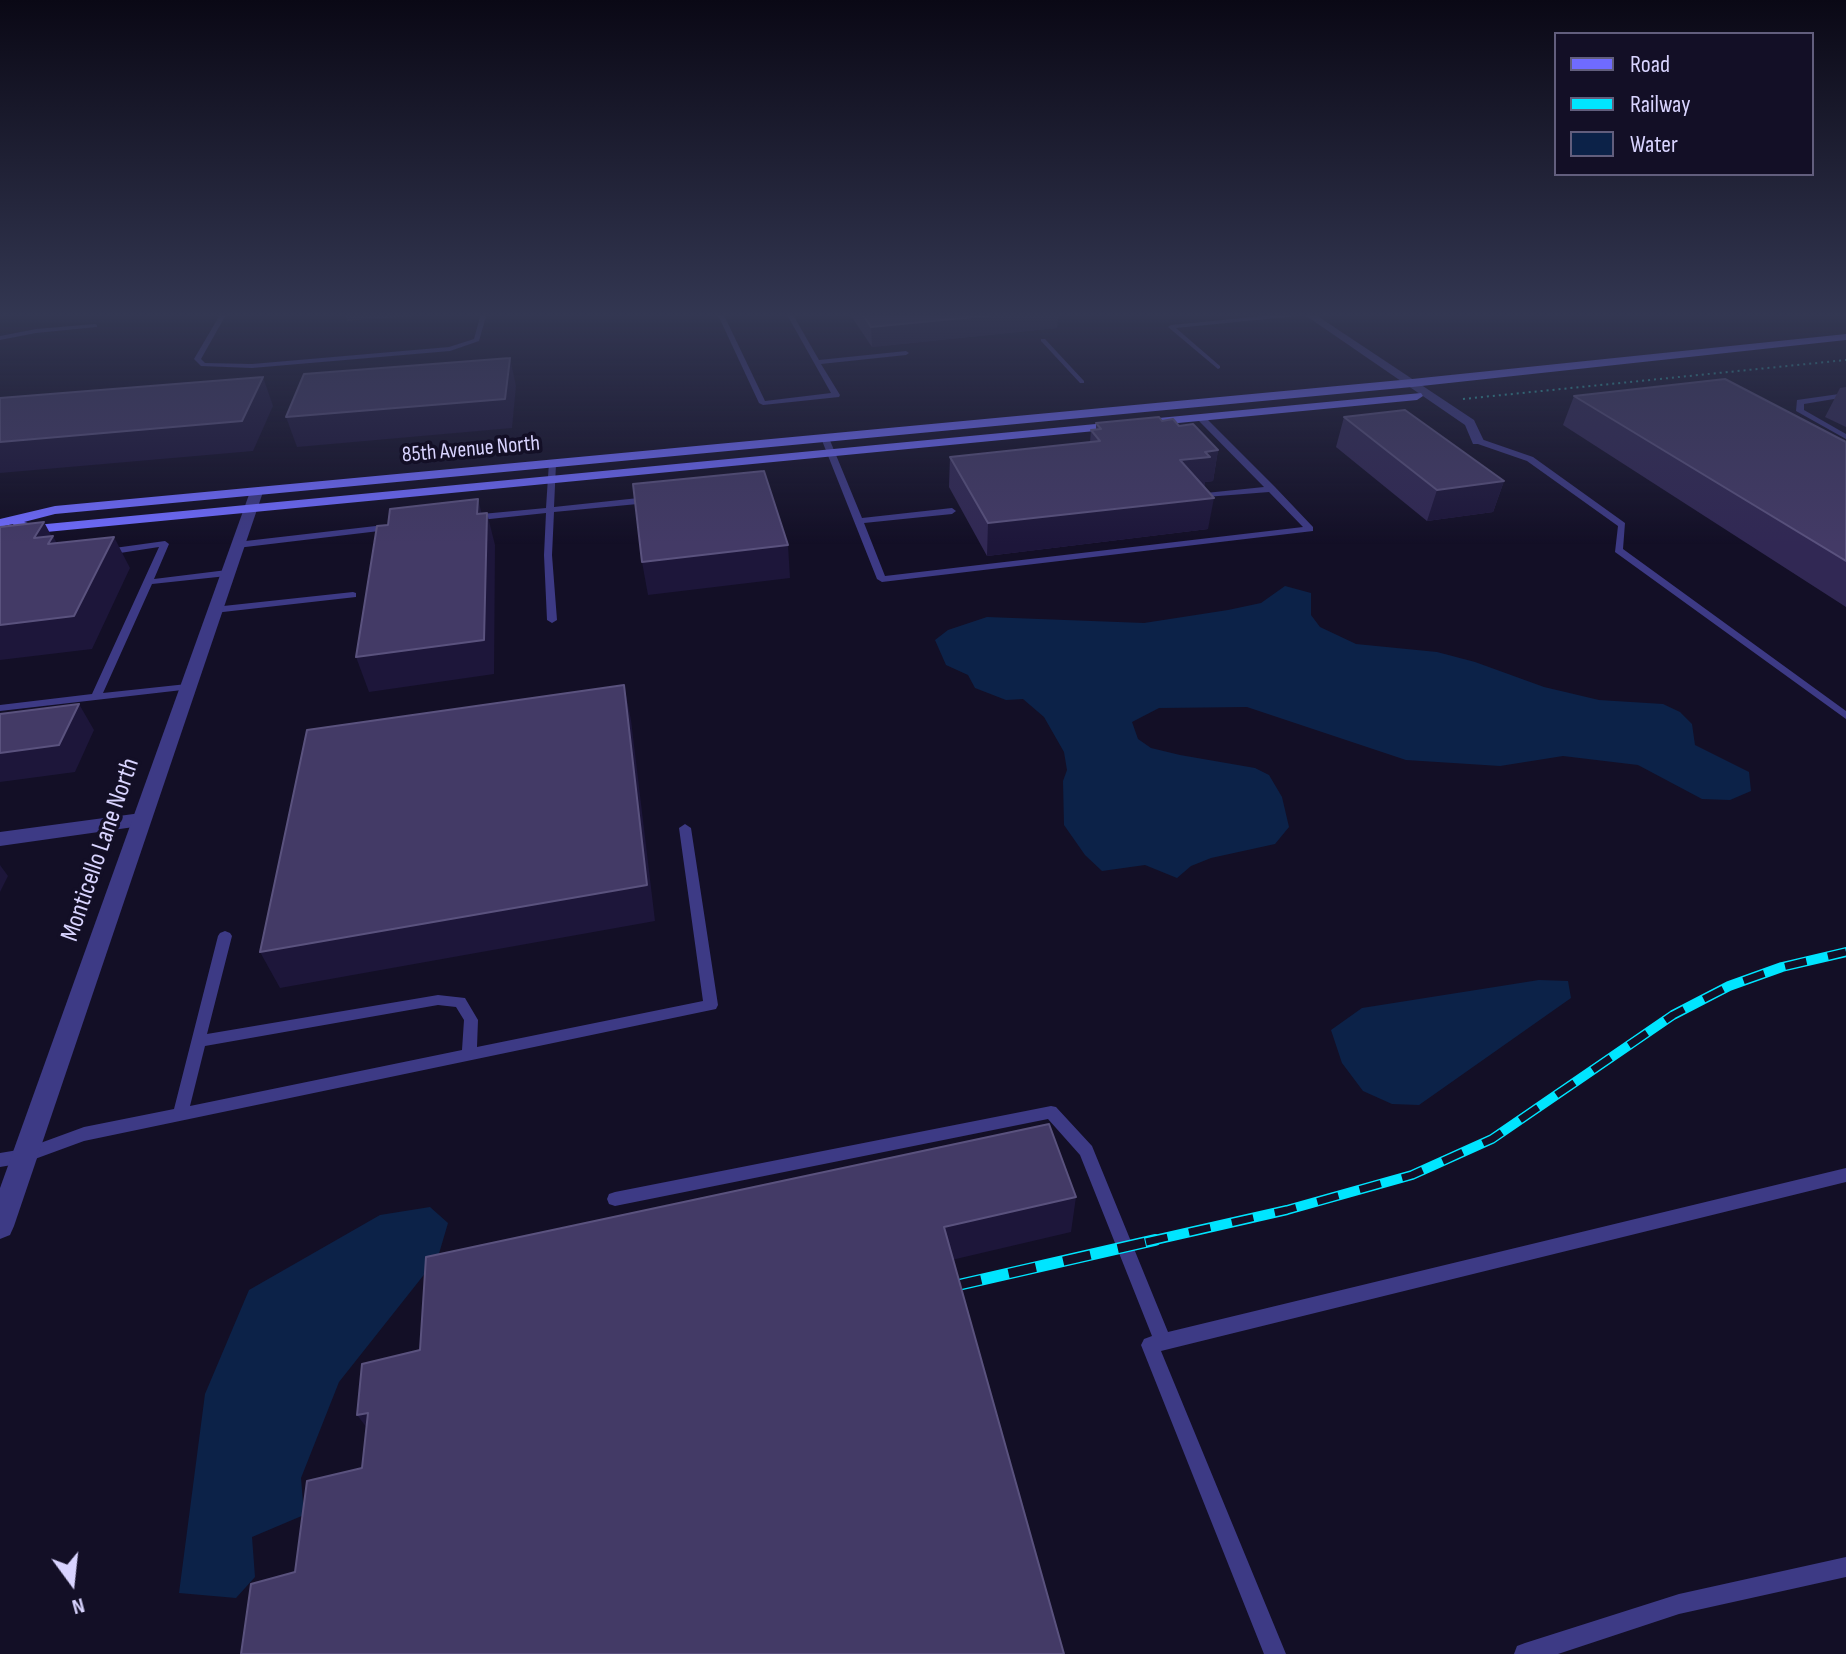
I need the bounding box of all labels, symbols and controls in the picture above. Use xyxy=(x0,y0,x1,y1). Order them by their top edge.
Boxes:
legend xyxy=(1554,32,1814,176)
text: Road xyxy=(1630,50,1670,79)
text: Railway xyxy=(1630,90,1690,119)
text: Water xyxy=(1630,130,1678,159)
street label: 85th Avenue North xyxy=(401,431,541,469)
street label: Monticello Lane North xyxy=(55,754,147,946)
north arrow xyxy=(32,1542,112,1622)
text: N xyxy=(69,1591,88,1620)

